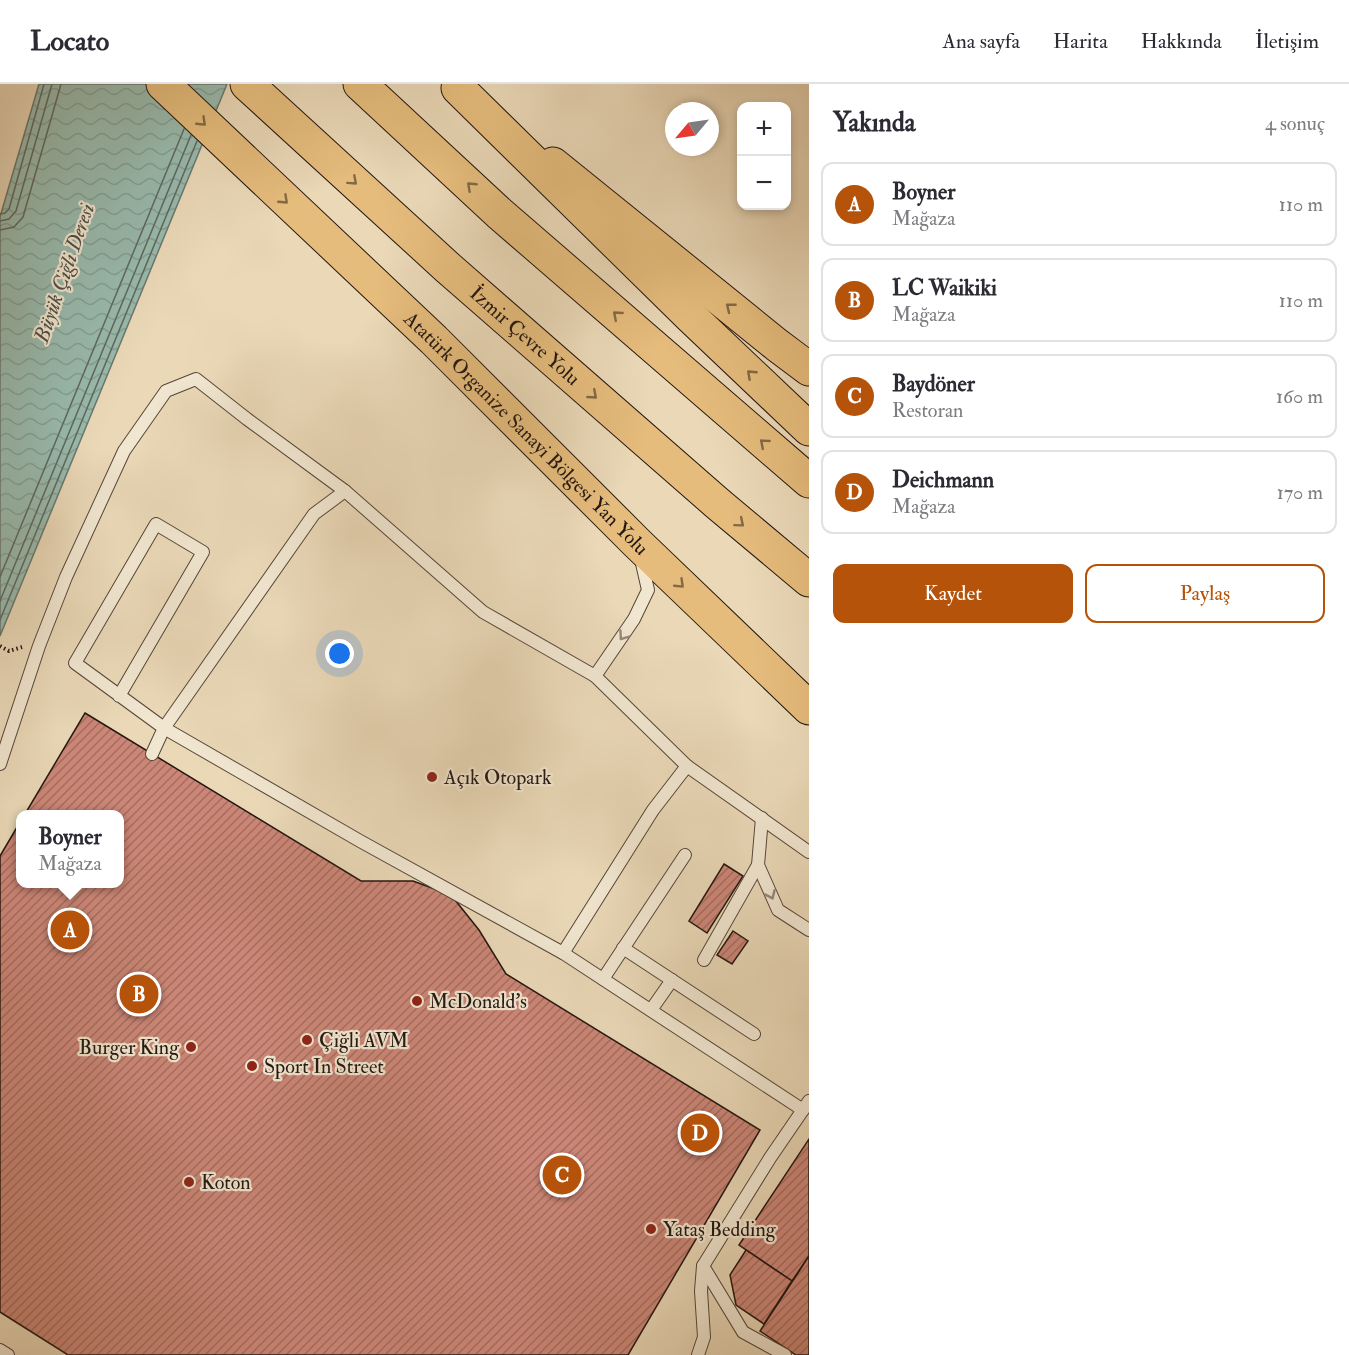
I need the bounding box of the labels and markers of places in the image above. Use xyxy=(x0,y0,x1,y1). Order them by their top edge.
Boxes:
place label: Açık Otopark xyxy=(443,765,552,791)
marker: Açık Otopark xyxy=(425,770,439,784)
pin: A xyxy=(50,908,90,952)
pin: B xyxy=(120,972,158,1016)
place label: McDonald's xyxy=(429,989,527,1014)
marker: McDonald's xyxy=(410,994,424,1008)
place label: Çiğli AVM xyxy=(319,1028,408,1053)
marker: Çiğli AVM xyxy=(300,1033,314,1047)
place label: Burger King xyxy=(79,1035,180,1060)
marker: Burger King xyxy=(184,1040,198,1054)
place label: Sport In Street xyxy=(264,1054,384,1080)
marker: Sport In Street xyxy=(245,1059,259,1073)
pin: D xyxy=(680,1110,720,1156)
pin: C xyxy=(542,1152,582,1198)
place label: Koton xyxy=(201,1170,251,1195)
marker: Koton xyxy=(182,1175,196,1189)
place label: Yataş Bedding xyxy=(663,1217,777,1242)
marker: Yataş Bedding xyxy=(644,1222,658,1236)

